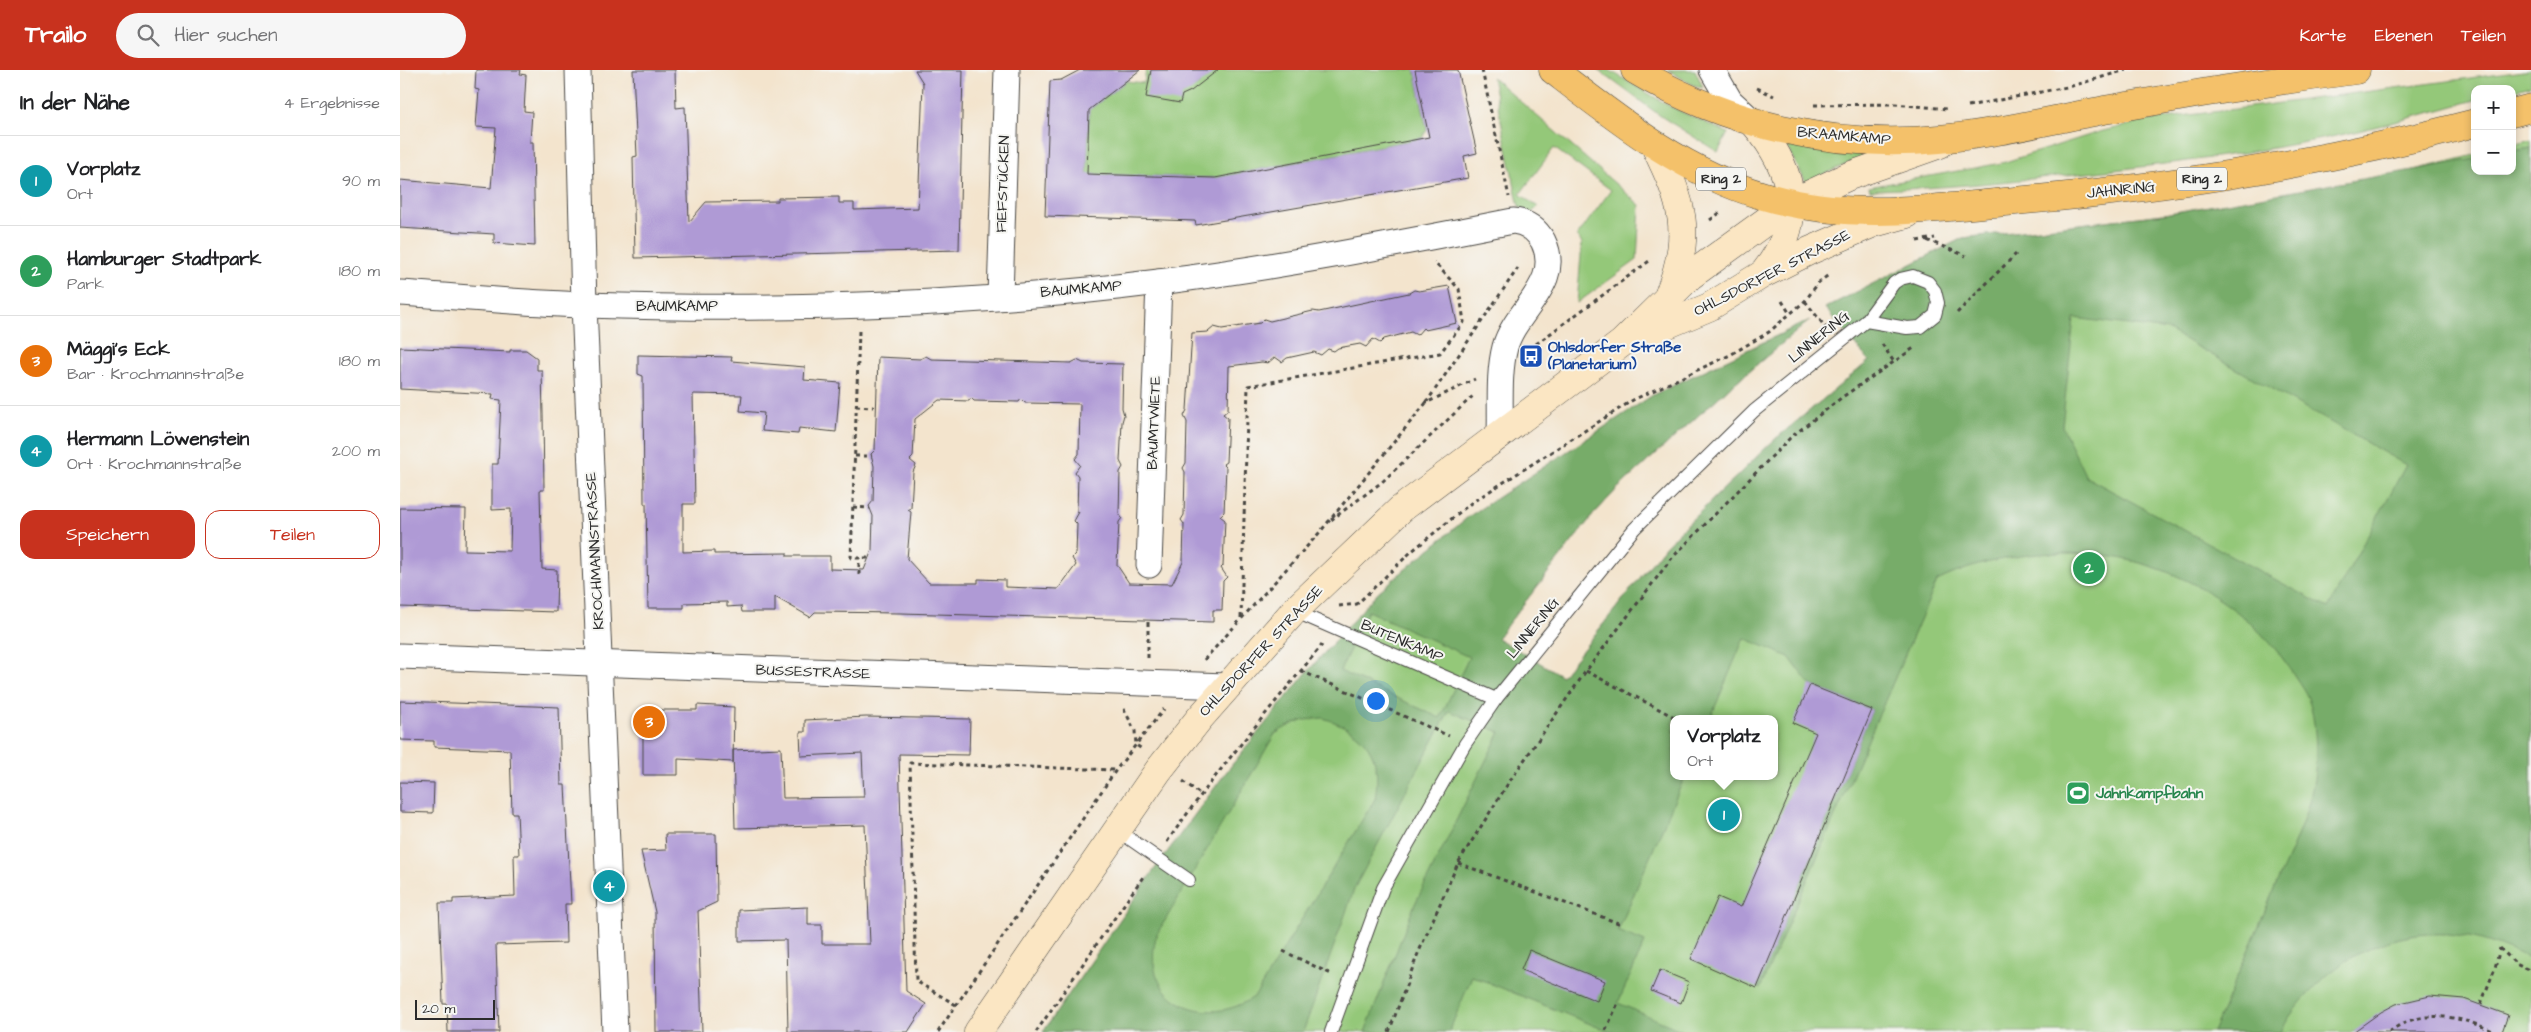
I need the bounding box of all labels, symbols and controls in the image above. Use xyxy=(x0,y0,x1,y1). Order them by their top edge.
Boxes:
search box xyxy=(116,13,466,58)
text: Trailo xyxy=(25,18,86,52)
icon: search xyxy=(134,21,162,49)
text: Hier suchen xyxy=(174,22,277,49)
text: Karte xyxy=(2299,23,2347,48)
text: Ebenen xyxy=(2375,23,2433,48)
text: Teilen xyxy=(2461,23,2506,48)
map controls xyxy=(2471,85,2516,175)
button: + xyxy=(2471,85,2516,130)
text: In der Nähe xyxy=(20,88,130,117)
text: 4 Ergebnisse xyxy=(283,92,380,114)
street label: BRAAMKAMP xyxy=(1796,121,1892,151)
button: − xyxy=(2471,130,2516,175)
street label: FIEFSTÜCKEN xyxy=(991,135,1015,233)
text: Vorplatz xyxy=(67,156,140,183)
road number: Ring 2 xyxy=(1696,168,1746,190)
road number: Ring 2 xyxy=(2177,168,2227,190)
text: 1 xyxy=(35,170,37,192)
text: 90 m xyxy=(342,170,380,192)
street label: JAHNRING xyxy=(2086,176,2157,204)
text: Ort xyxy=(67,183,93,205)
street label: OHLSDORFER STRASSE xyxy=(1690,224,1854,322)
text: Hamburger Stadtpark xyxy=(67,246,261,273)
text: 2 xyxy=(31,260,41,282)
text: 180 m xyxy=(339,260,380,282)
text: Park xyxy=(67,273,104,295)
street label: BAUMKAMP xyxy=(1039,275,1123,303)
street label: BAUMKAMP xyxy=(636,296,718,317)
street label: LINNERING xyxy=(1784,305,1854,368)
text: Mäggi's Eck xyxy=(67,336,170,363)
place label: Ohlsdorfer Straße (Planetarium) xyxy=(1547,337,1681,375)
bus stop icon: Ohlsdorfer Straße (Planetarium) xyxy=(1518,343,1544,369)
text: 3 xyxy=(32,350,40,372)
text: 180 m xyxy=(339,350,380,372)
text: Bar · Krochmannstraße xyxy=(67,363,244,385)
street label: BAUMTWIETE xyxy=(1142,376,1166,470)
text: Hermann Löwenstein xyxy=(67,426,249,453)
text: 4 xyxy=(31,440,41,462)
text: 200 m xyxy=(332,440,380,462)
text: Ort · Krochmannstraße xyxy=(67,453,242,475)
street label: KROCHMANNSTRASSE xyxy=(580,472,610,630)
button: Speichern xyxy=(20,510,195,559)
button: Teilen xyxy=(205,510,380,559)
pin: 2 xyxy=(2073,549,2105,587)
street label: OHLSDORFER STRASSE xyxy=(1194,580,1328,721)
street label: LINNERING xyxy=(1502,593,1565,663)
street label: BUTENKAMP xyxy=(1358,614,1447,668)
street label: BUSSESTRASSE xyxy=(755,660,871,684)
your location xyxy=(1363,688,1389,714)
pin: 3 xyxy=(633,703,665,741)
popup xyxy=(1670,715,1778,780)
text: Vorplatz xyxy=(1687,723,1761,750)
text: Ort xyxy=(1687,750,1713,772)
sports icon: Jahnkampfbahn xyxy=(2065,780,2091,806)
place label: Jahnkampfbahn xyxy=(2095,783,2204,804)
pin: 1 xyxy=(1708,796,1740,834)
pin: 4 xyxy=(593,867,625,905)
scale bar xyxy=(415,997,495,1020)
text: 20 m xyxy=(422,999,455,1019)

